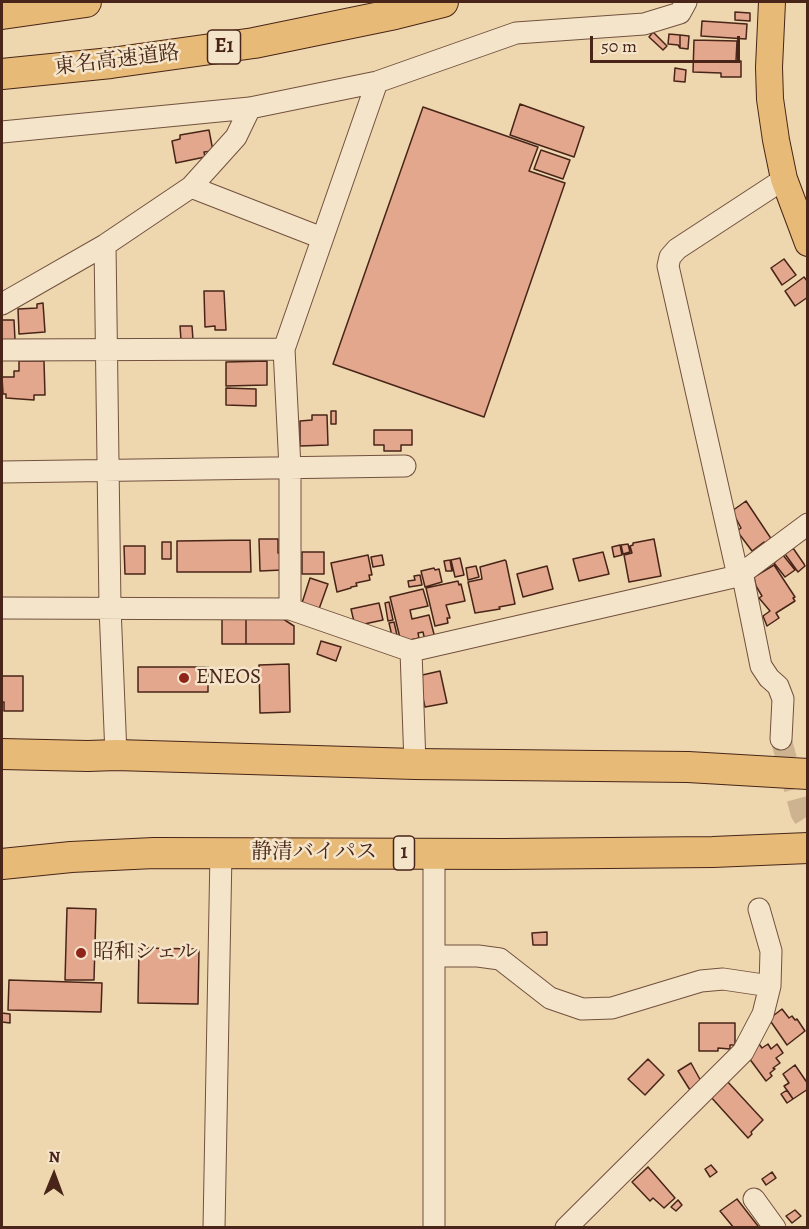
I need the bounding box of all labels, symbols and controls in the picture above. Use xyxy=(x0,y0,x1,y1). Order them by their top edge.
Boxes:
scale bar xyxy=(593,24,743,62)
road number: E1 xyxy=(208,30,240,64)
text: 50 m xyxy=(601,34,637,58)
street label: 東名高速道路 xyxy=(53,41,181,81)
place label: ENEOS xyxy=(196,665,261,691)
marker: ENEOS xyxy=(177,671,191,685)
road number: 1 xyxy=(394,836,414,870)
street label: 静清バイパス xyxy=(251,840,377,866)
place label: 昭和シェル xyxy=(93,940,198,966)
marker: 昭和シェル xyxy=(74,946,88,960)
north arrow xyxy=(24,1145,84,1205)
text: N xyxy=(48,1146,60,1168)

